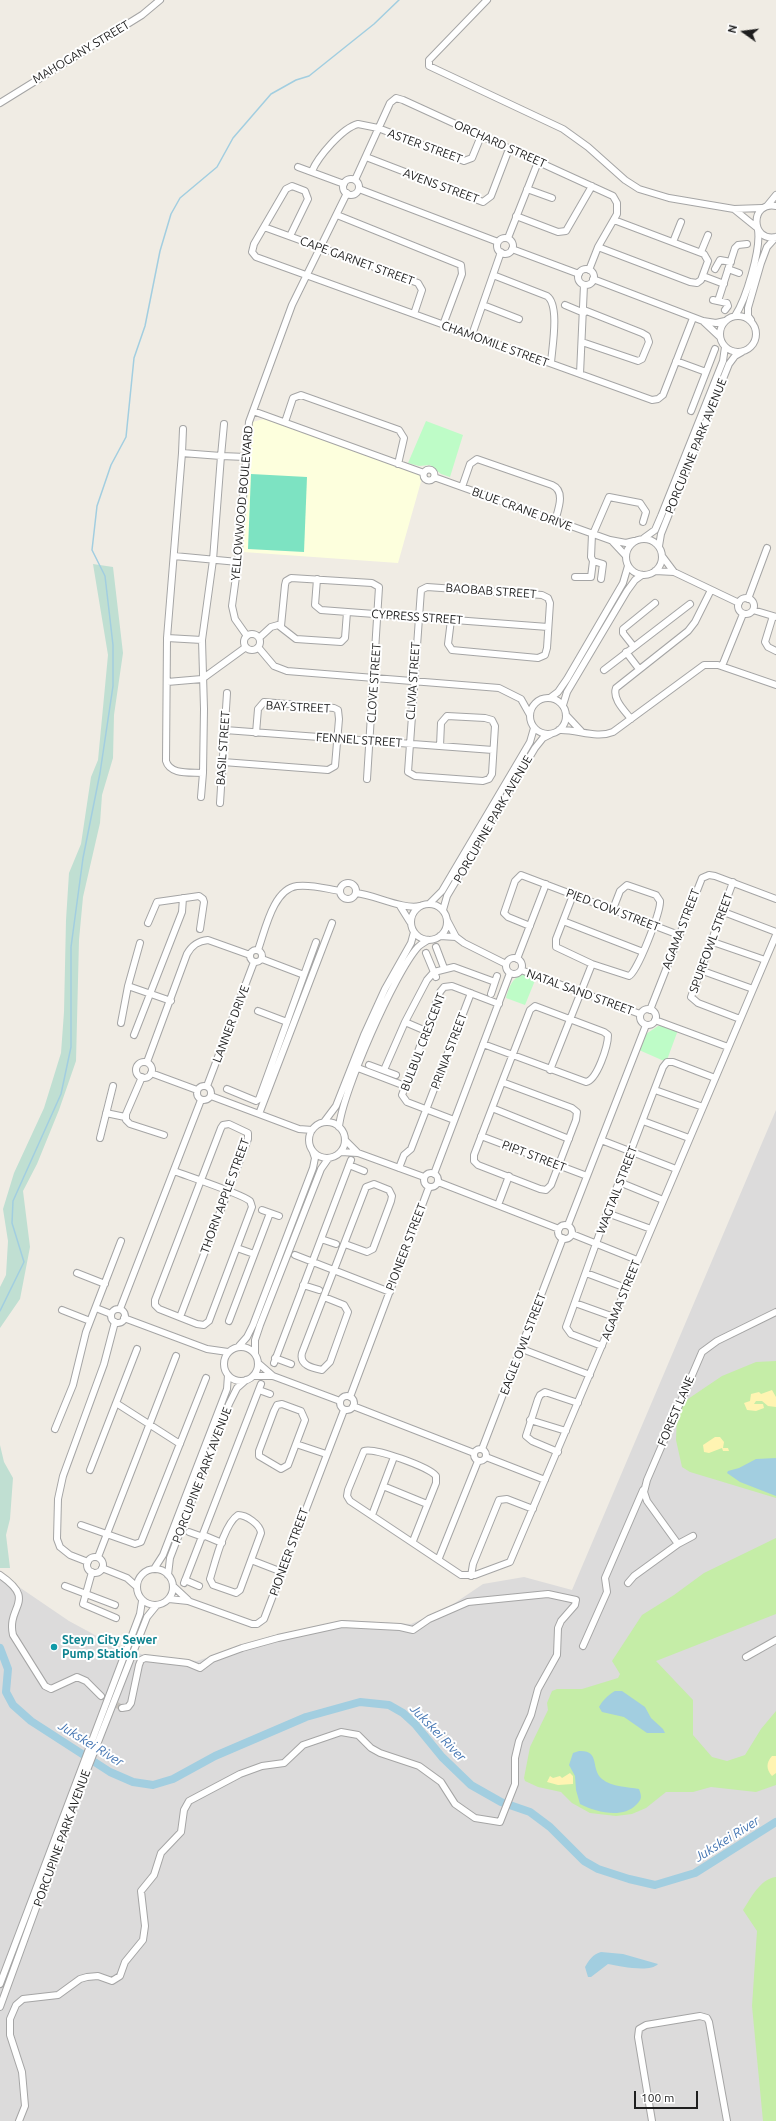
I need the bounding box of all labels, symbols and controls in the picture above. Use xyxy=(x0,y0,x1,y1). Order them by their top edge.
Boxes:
north arrow xyxy=(724,12,764,52)
street label: MAHOGANY STREET xyxy=(30,17,132,87)
text: N xyxy=(726,24,739,35)
street label: ORCHARD STREET xyxy=(452,117,548,171)
street label: ASTER STREET xyxy=(386,126,464,166)
street label: AVENS STREET xyxy=(401,166,481,206)
street label: CAPE GARNET STREET xyxy=(298,234,416,288)
street label: CHAMOMILE STREET xyxy=(439,318,551,370)
street label: PORCUPINE PARK AVENUE xyxy=(662,376,730,516)
street label: YELLOWWOOD BOULEVARD xyxy=(228,425,256,581)
street label: BLUE CRANE DRIVE xyxy=(470,484,574,534)
street label: BAOBAB STREET xyxy=(445,581,537,601)
street label: CYPRESS STREET xyxy=(371,607,463,627)
street label: CLIVIA STREET xyxy=(403,641,423,721)
street label: CLOVE STREET xyxy=(364,643,384,723)
street label: BAY STREET xyxy=(265,698,331,716)
street label: BASIL STREET xyxy=(213,710,233,786)
street label: FENNEL STREET xyxy=(315,730,403,750)
street label: PORCUPINE PARK AVENUE xyxy=(451,753,535,885)
street label: PIED COW STREET xyxy=(564,886,662,934)
street label: AGAMA STREET xyxy=(659,887,703,971)
street label: SPURFOWL STREET xyxy=(686,891,736,995)
street label: NATAL SAND STREET xyxy=(525,966,635,1018)
street label: LANNER DRIVE xyxy=(210,983,252,1065)
street label: BULBUL CRESCENT xyxy=(398,991,448,1093)
street label: PRINIA STREET xyxy=(428,1011,470,1091)
street label: THORN APPLE STREET xyxy=(197,1136,253,1256)
street label: PIPT STREET xyxy=(500,1137,568,1175)
street label: WAGTAIL STREET xyxy=(594,1144,640,1236)
street label: PIONEER STREET xyxy=(383,1201,429,1293)
street label: AGAMA STREET xyxy=(598,1258,644,1342)
street label: EAGLE OWL STREET xyxy=(497,1291,549,1397)
street label: FOREST LANE xyxy=(655,1374,697,1448)
street label: PORCUPINE PARK AVENUE xyxy=(169,1405,235,1545)
street label: PIONEER STREET xyxy=(266,1506,312,1598)
place label: Steyn City Sewer Pump Station xyxy=(62,1633,157,1661)
marker: Steyn City Sewer Pump Station xyxy=(49,1642,59,1652)
water label: Jukskei River xyxy=(407,1701,469,1765)
water label: Jukskei River xyxy=(56,1718,126,1770)
street label: PORCUPINE PARK AVENUE xyxy=(30,1768,94,1908)
water label: Jukskei River xyxy=(692,1813,762,1865)
scale bar xyxy=(636,2083,700,2109)
text: 100 m xyxy=(641,2091,674,2104)

